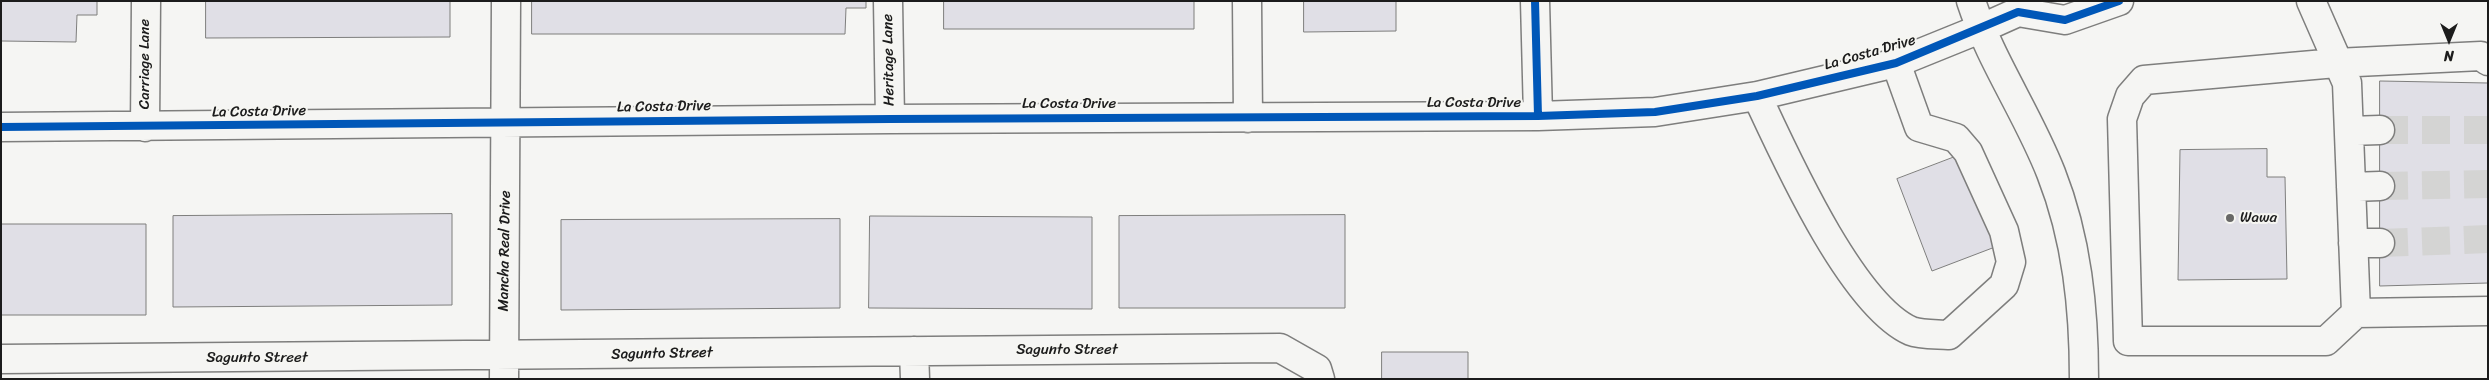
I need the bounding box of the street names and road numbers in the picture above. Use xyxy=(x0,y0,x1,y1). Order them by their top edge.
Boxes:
street label: Heritage Lane xyxy=(879,14,899,106)
street label: Carriage Lane xyxy=(136,19,154,109)
street label: La Costa Drive xyxy=(1822,31,1918,75)
street label: La Costa Drive xyxy=(1427,94,1521,112)
street label: La Costa Drive xyxy=(1022,95,1116,113)
street label: La Costa Drive xyxy=(617,97,711,117)
street label: La Costa Drive xyxy=(212,102,306,122)
street label: Mancha Real Drive xyxy=(495,190,515,312)
street label: Sagunto Street xyxy=(1016,341,1118,359)
street label: Sagunto Street xyxy=(611,344,713,364)
street label: Sagunto Street xyxy=(206,349,308,367)

